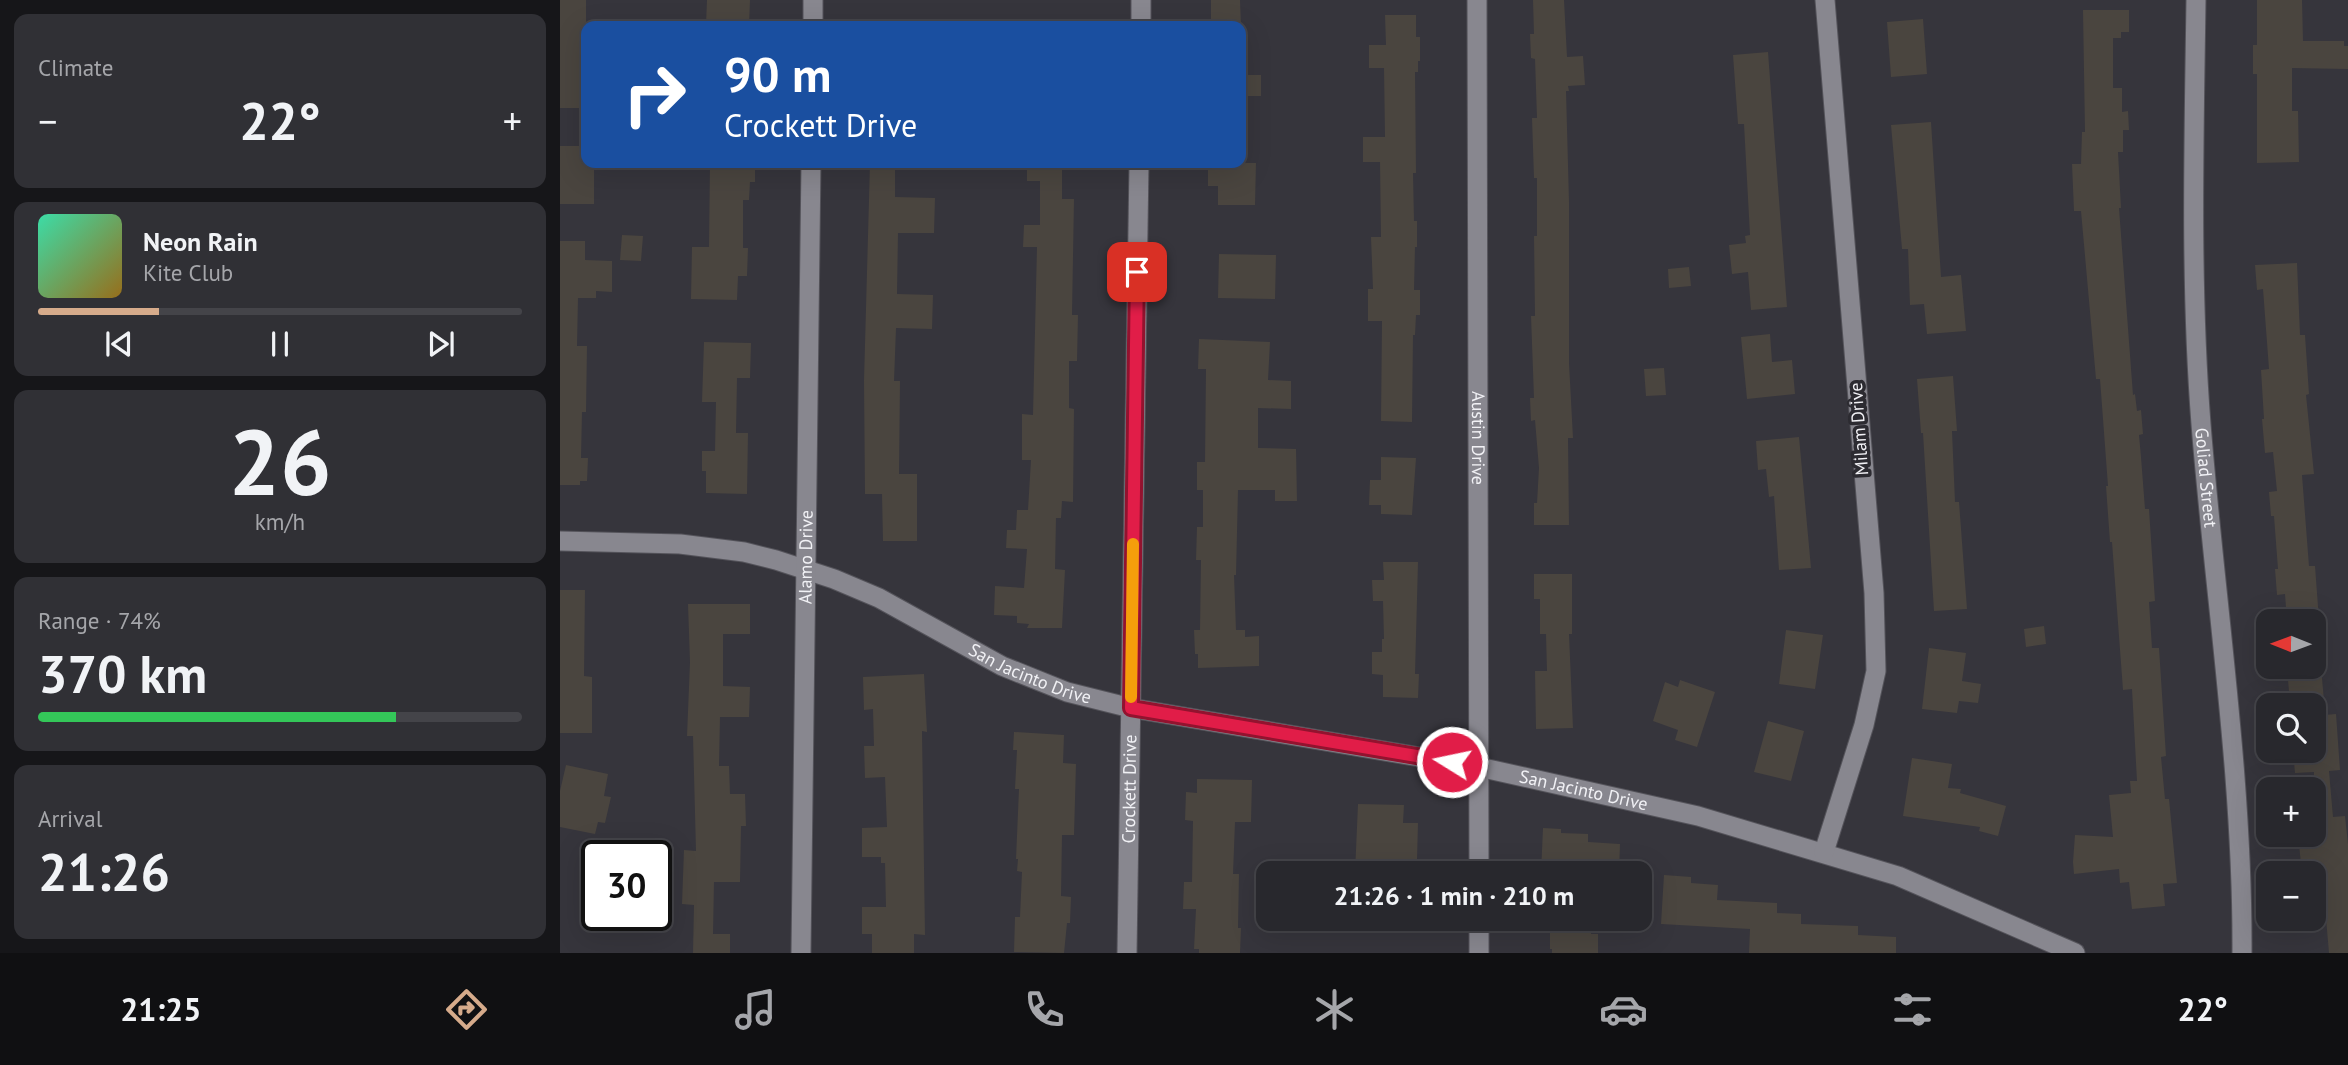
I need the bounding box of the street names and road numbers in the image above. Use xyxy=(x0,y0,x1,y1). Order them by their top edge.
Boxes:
street label: Milam Drive xyxy=(1844,382,1873,476)
street label: Austin Drive xyxy=(1467,391,1490,485)
street label: Goliad Street xyxy=(2190,427,2222,529)
street label: Alamo Drive xyxy=(793,510,818,604)
street label: San Jacinto Drive xyxy=(965,638,1094,709)
street label: Crockett Drive xyxy=(1117,734,1141,844)
street label: San Jacinto Drive xyxy=(1517,764,1650,815)

